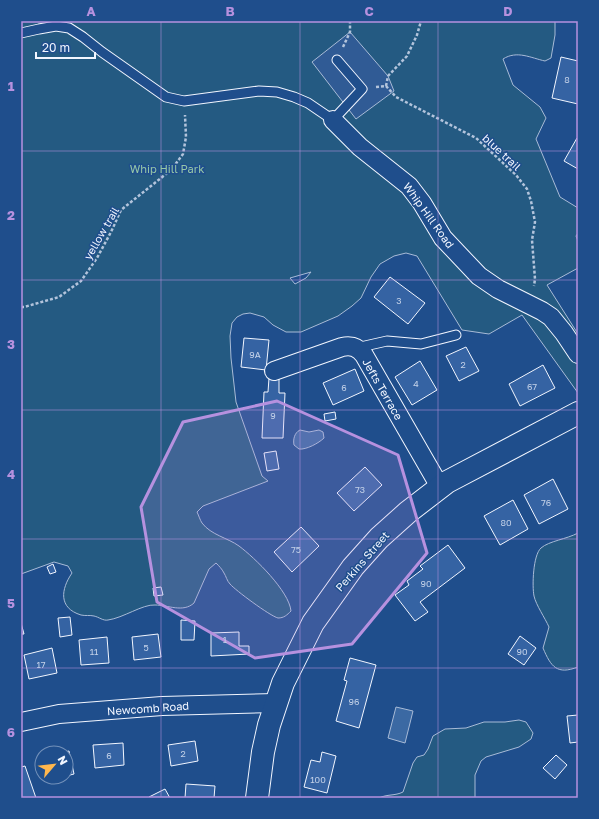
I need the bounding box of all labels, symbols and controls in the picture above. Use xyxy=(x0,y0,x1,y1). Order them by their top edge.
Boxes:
text: A xyxy=(86,3,96,19)
text: B xyxy=(225,3,235,19)
text: C xyxy=(364,3,374,19)
text: D xyxy=(503,3,513,19)
scale bar xyxy=(36,34,95,60)
text: 20 m xyxy=(42,40,70,55)
house number: 8 xyxy=(564,74,570,85)
text: 1 xyxy=(8,78,15,94)
street label: blue trail xyxy=(480,131,524,173)
park label: Whip Hill Park xyxy=(130,162,204,175)
street label: Whip Hill Road xyxy=(401,180,457,250)
street label: yellow trail xyxy=(81,204,122,262)
text: 2 xyxy=(7,207,15,223)
house number: 3 xyxy=(396,295,402,306)
text: 3 xyxy=(7,336,15,352)
house number: 9A xyxy=(249,349,261,360)
street label: Jefts Terrace xyxy=(360,356,406,422)
house number: 2 xyxy=(460,359,466,370)
house number: 4 xyxy=(413,378,419,389)
house number: 67 xyxy=(527,381,537,392)
house number: 6 xyxy=(341,382,347,393)
house number: 9 xyxy=(270,410,276,421)
text: 4 xyxy=(7,466,15,482)
house number: 73 xyxy=(355,484,365,495)
house number: 76 xyxy=(541,497,551,508)
house number: 80 xyxy=(500,517,512,528)
street label: Perkins Street xyxy=(333,528,391,594)
house number: 75 xyxy=(291,544,301,555)
house number: 90 xyxy=(420,578,432,589)
text: 5 xyxy=(7,595,15,611)
house number: 1 xyxy=(223,634,228,645)
house number: 5 xyxy=(143,642,149,653)
house number: 11 xyxy=(90,646,99,657)
house number: 90 xyxy=(516,646,528,657)
house number: 17 xyxy=(36,659,46,670)
house number: 96 xyxy=(349,696,359,707)
street label: Newcomb Road xyxy=(107,699,189,717)
text: 6 xyxy=(7,724,15,740)
north arrow xyxy=(34,745,74,785)
house number: 2 xyxy=(180,748,186,759)
house number: 6 xyxy=(106,750,112,761)
text: N xyxy=(56,753,71,767)
house number: 100 xyxy=(310,774,326,785)

